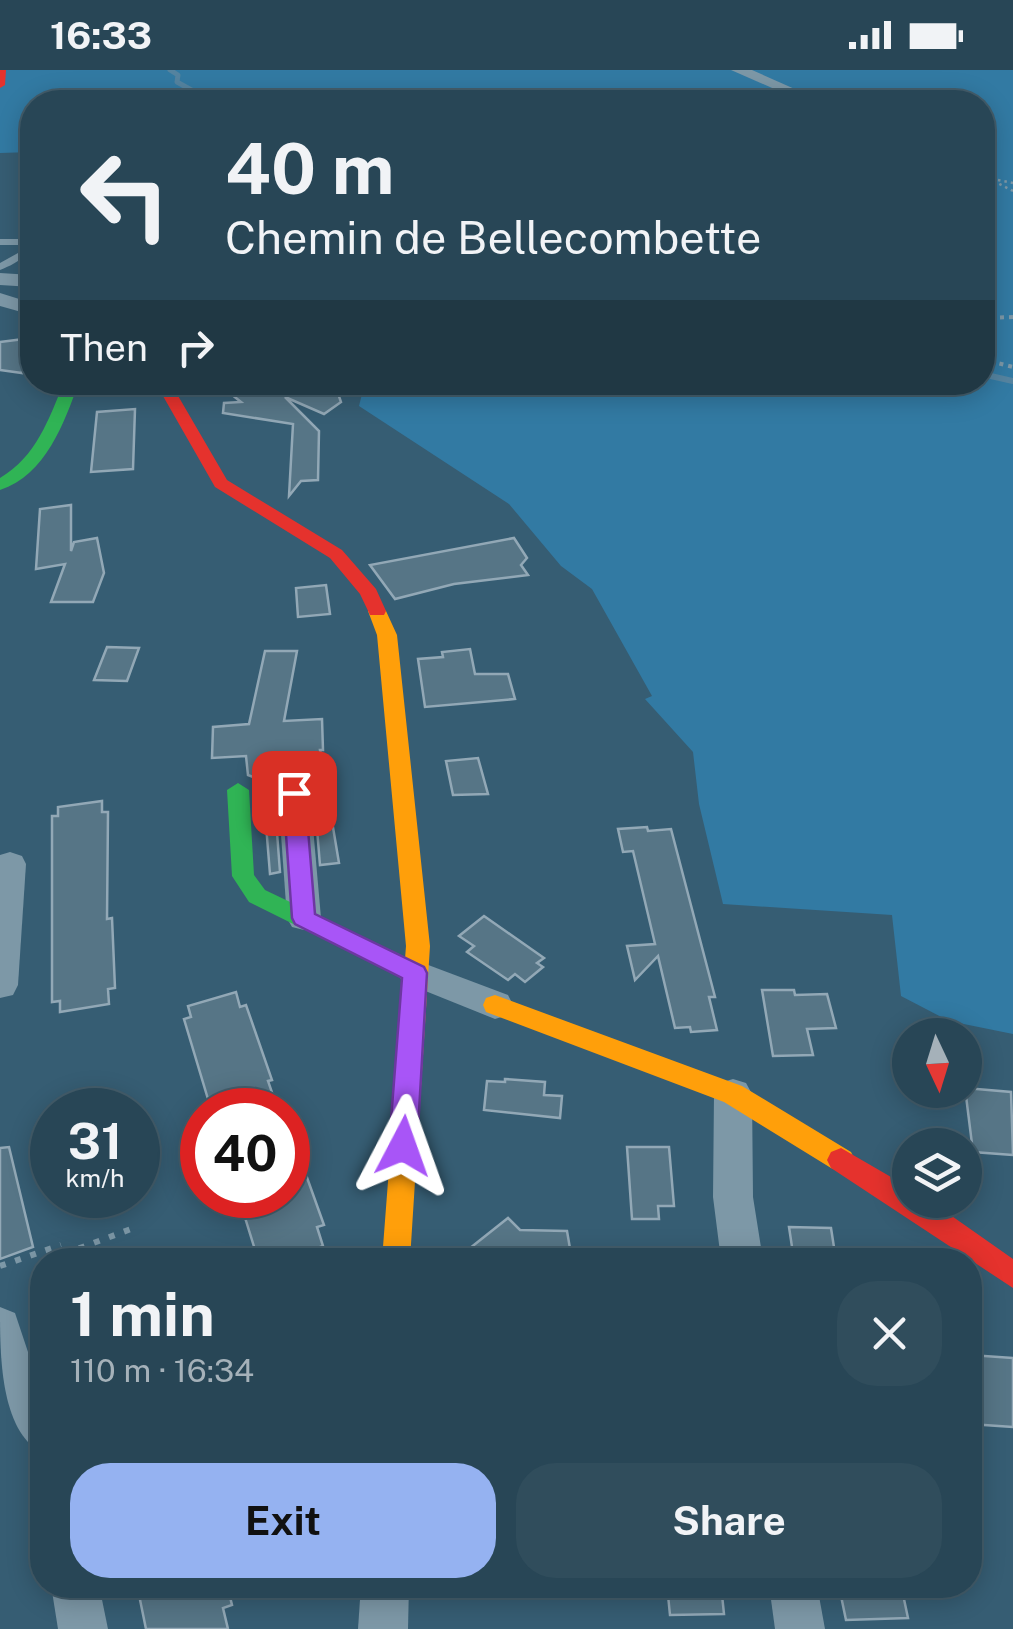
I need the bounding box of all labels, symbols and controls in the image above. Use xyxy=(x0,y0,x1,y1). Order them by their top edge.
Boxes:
text: 16:33 xyxy=(50,13,152,58)
text: 40 m xyxy=(225,127,395,210)
icon: left xyxy=(60,130,190,260)
text: Chemin de Bellecombette xyxy=(225,211,761,264)
icon: right xyxy=(168,320,223,375)
text: Then xyxy=(60,325,148,370)
pin xyxy=(252,751,337,836)
icon: arrive xyxy=(267,766,322,821)
north arrow xyxy=(892,1018,982,1108)
map controls xyxy=(892,1018,982,1218)
speed limit sign: 40 xyxy=(180,1088,310,1218)
position arrow xyxy=(351,1094,455,1198)
text: 31 xyxy=(68,1111,122,1170)
button: layers xyxy=(892,1128,982,1218)
text: km/h xyxy=(66,1163,124,1193)
text: 1 min xyxy=(70,1279,215,1350)
button: close xyxy=(837,1281,942,1386)
text: 110 m · 16:34 xyxy=(70,1352,254,1389)
button: Exit xyxy=(70,1463,496,1578)
button: Share xyxy=(516,1463,942,1578)

